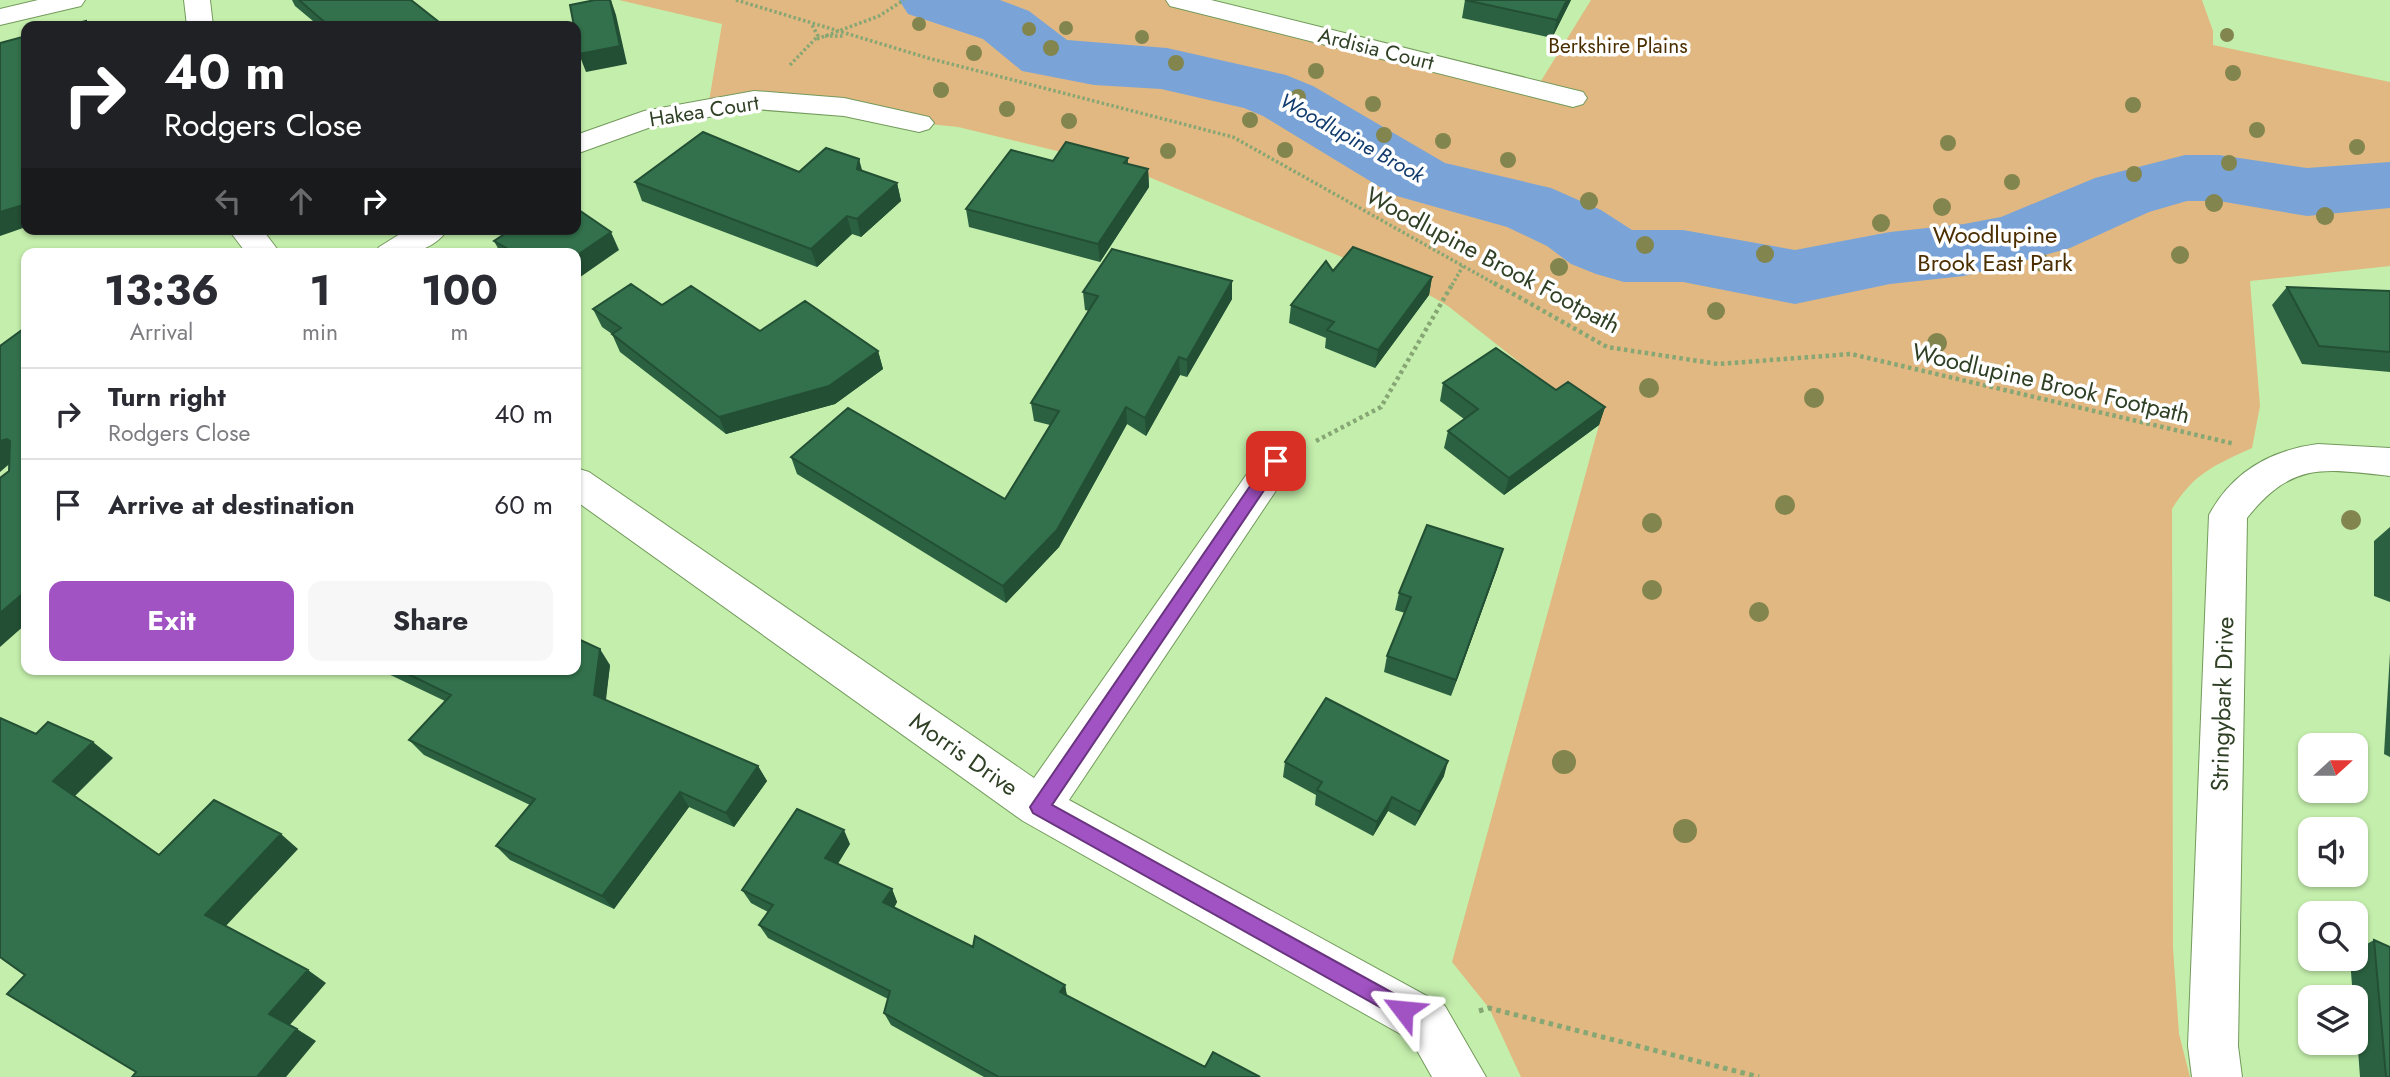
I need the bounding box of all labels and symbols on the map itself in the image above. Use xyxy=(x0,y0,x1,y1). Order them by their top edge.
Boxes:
street label: Ardisia Court xyxy=(1315,20,1437,78)
park label: Berkshire Plains xyxy=(1548,31,1688,61)
water label: Woodlupine Brook xyxy=(1274,86,1431,191)
street label: Hakea Court xyxy=(647,88,761,134)
street label: Woodlupine Brook Footpath xyxy=(1359,178,1627,342)
park label: Woodlupine Brook East Park xyxy=(1917,217,2073,280)
street label: Woodlupine Brook Footpath xyxy=(1909,334,2193,432)
pin xyxy=(1246,431,1306,491)
street label: Stringybark Drive xyxy=(2201,616,2243,792)
street label: Morris Drive xyxy=(903,704,1025,804)
north arrow xyxy=(2298,733,2368,803)
position arrow xyxy=(1366,973,1440,1047)

